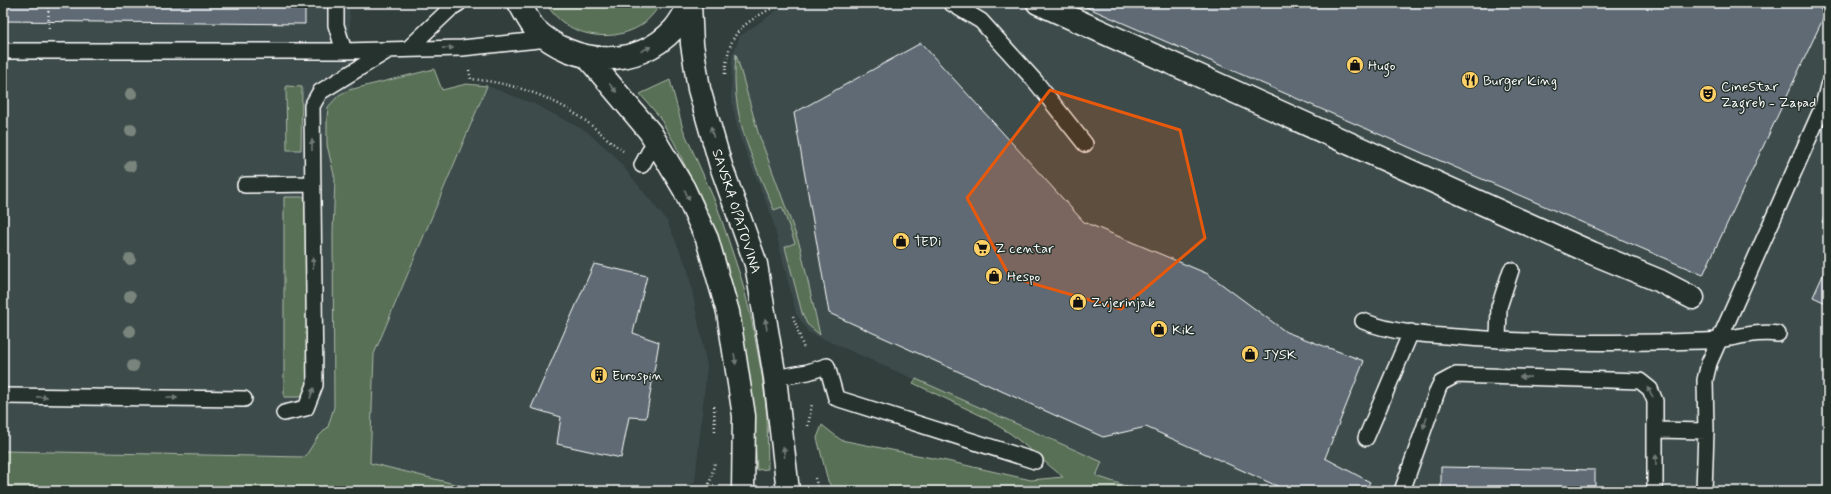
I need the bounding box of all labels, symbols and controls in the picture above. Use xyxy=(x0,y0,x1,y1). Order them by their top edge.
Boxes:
one-way arrow xyxy=(442,45,455,51)
one-way arrow xyxy=(640,46,651,52)
shop icon: Hugo xyxy=(1345,55,1365,75)
place label: Hugo xyxy=(1368,57,1396,77)
restaurant icon: Burger King xyxy=(1460,70,1480,90)
place label: Burger King xyxy=(1483,72,1557,91)
place label: CineStar Zagreb - Zapad xyxy=(1721,78,1816,114)
one-way arrow xyxy=(609,83,618,93)
theatre icon: CineStar Zagreb - Zapad xyxy=(1698,84,1718,104)
one-way arrow xyxy=(709,125,715,137)
one-way arrow xyxy=(309,138,315,151)
street label: SAVSKA OPATOVINA xyxy=(707,147,765,276)
one-way arrow xyxy=(684,189,690,200)
shop icon: TEDi xyxy=(891,231,911,251)
place label: TEDi xyxy=(914,233,941,251)
supermarket icon: Z centar xyxy=(972,238,992,258)
place label: Z centar xyxy=(995,240,1054,258)
one-way arrow xyxy=(310,256,316,269)
shop icon: Hespo xyxy=(984,266,1004,286)
place label: Hespo xyxy=(1007,268,1041,286)
shop icon: Zvjerinjak xyxy=(1068,292,1088,312)
place label: Zvjerinjak xyxy=(1091,294,1155,312)
one-way arrow xyxy=(763,317,769,330)
shop icon: KiK xyxy=(1149,319,1169,339)
place label: KiK xyxy=(1172,321,1195,339)
shop icon: JYSK xyxy=(1240,344,1260,364)
place label: JYSK xyxy=(1263,346,1297,364)
one-way arrow xyxy=(732,353,738,365)
building icon: Eurospin xyxy=(589,365,609,385)
place label: Eurospin xyxy=(612,367,663,385)
one-way arrow xyxy=(1518,374,1531,380)
one-way arrow xyxy=(309,386,315,398)
one-way arrow xyxy=(1646,386,1653,398)
one-way arrow xyxy=(36,394,49,400)
one-way arrow xyxy=(166,395,179,401)
one-way arrow xyxy=(1422,417,1428,429)
one-way arrow xyxy=(780,446,787,458)
one-way arrow xyxy=(1652,454,1659,466)

